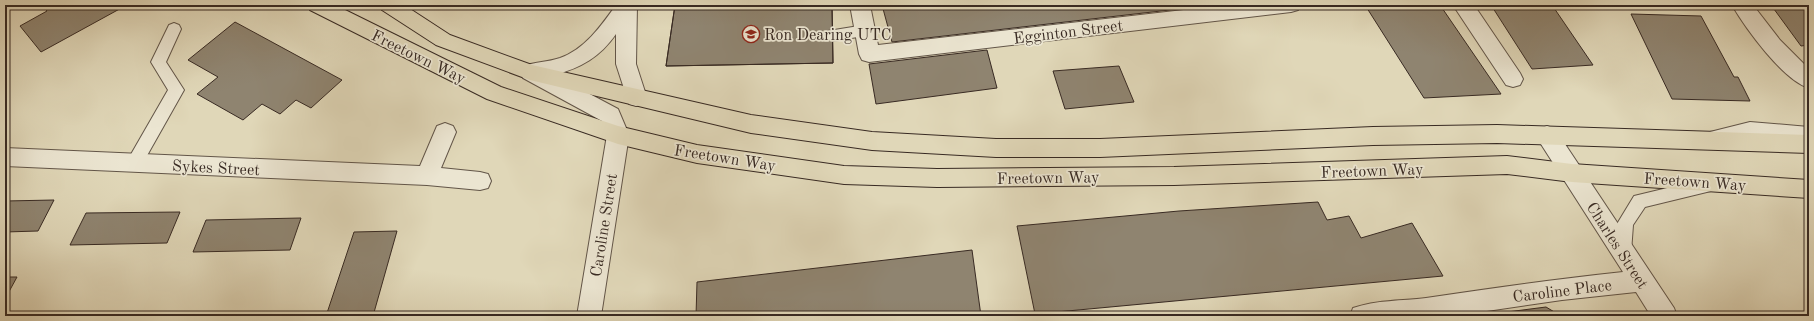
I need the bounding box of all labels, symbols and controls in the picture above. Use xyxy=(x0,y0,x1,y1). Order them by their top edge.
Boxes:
street label: Egginton Street xyxy=(1013,18,1124,48)
school or university icon: Ron Dearing UTC xyxy=(741,24,761,44)
street label: Freetown Way xyxy=(368,28,468,88)
place label: Ron Dearing UTC xyxy=(764,28,892,44)
street label: Freetown Way xyxy=(673,143,777,175)
street label: Sykes Street xyxy=(172,159,261,179)
street label: Freetown Way xyxy=(1320,162,1424,182)
street label: Freetown Way xyxy=(996,170,1100,188)
street label: Freetown Way xyxy=(1643,171,1747,195)
street label: Caroline Street xyxy=(589,172,621,278)
street label: Charles Street xyxy=(1583,200,1650,292)
street label: Caroline Place xyxy=(1512,278,1613,306)

